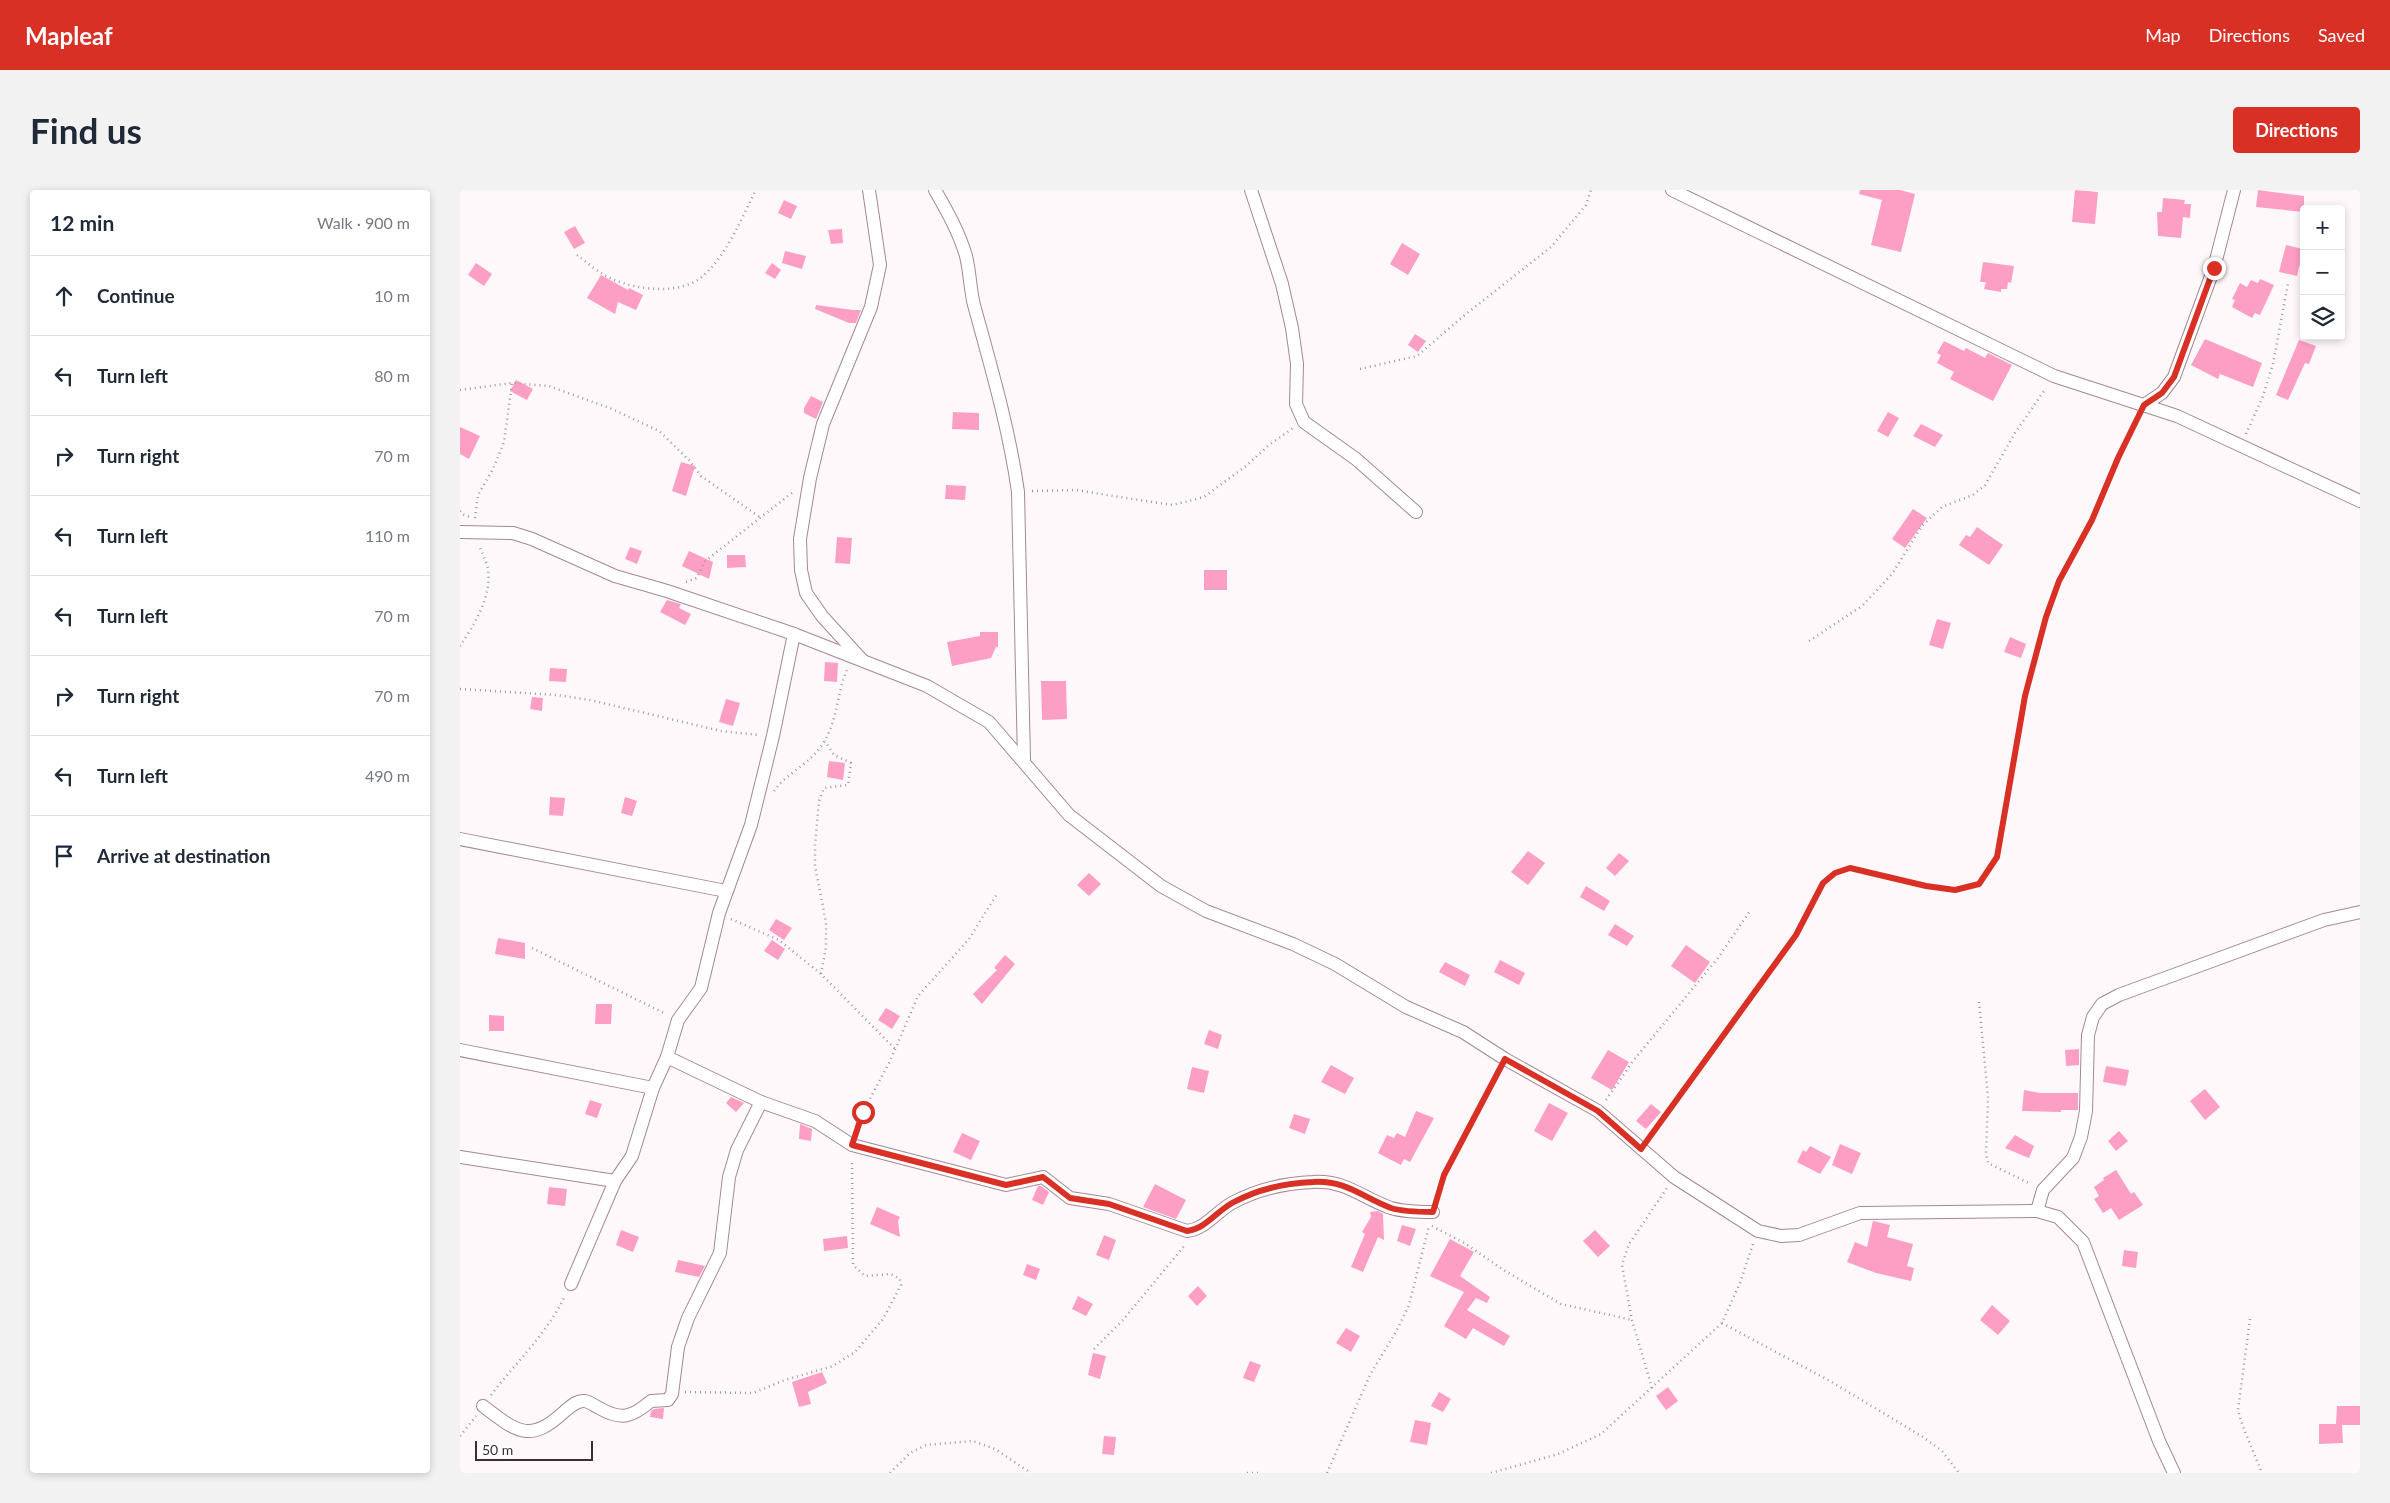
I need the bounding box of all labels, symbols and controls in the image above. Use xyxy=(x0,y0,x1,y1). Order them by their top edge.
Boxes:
text: Mapleaf xyxy=(25,21,113,50)
text: Map xyxy=(2145,24,2181,46)
text: Directions xyxy=(2209,24,2290,46)
text: Saved xyxy=(2318,24,2365,46)
button: Directions xyxy=(2233,107,2360,153)
text: Find us xyxy=(30,109,142,151)
map controls xyxy=(2300,205,2345,340)
button: + xyxy=(2300,205,2345,250)
text: 12 min xyxy=(50,210,114,235)
text: Walk · 900 m xyxy=(317,213,410,232)
button: − xyxy=(2300,250,2345,295)
route end xyxy=(2203,257,2226,280)
icon: ahead xyxy=(50,282,78,310)
text: Continue xyxy=(97,284,175,307)
text: 10 m xyxy=(374,286,410,305)
button: layers xyxy=(2300,295,2345,340)
icon: left xyxy=(50,362,78,390)
text: Turn left xyxy=(97,364,168,387)
text: 80 m xyxy=(374,366,410,385)
icon: right xyxy=(50,442,78,470)
text: Turn right xyxy=(97,444,179,467)
text: 70 m xyxy=(374,446,410,465)
icon: left xyxy=(50,522,78,550)
text: Turn left xyxy=(97,524,168,547)
text: 110 m xyxy=(365,526,410,545)
icon: left xyxy=(50,602,78,630)
text: Turn left xyxy=(97,604,168,627)
text: 70 m xyxy=(374,606,410,625)
icon: right xyxy=(50,682,78,710)
text: Turn right xyxy=(97,684,179,707)
text: 70 m xyxy=(374,686,410,705)
icon: left xyxy=(50,762,78,790)
text: Turn left xyxy=(97,764,168,787)
text: 490 m xyxy=(365,766,410,785)
icon: arrive xyxy=(50,842,78,870)
text: Arrive at destination xyxy=(97,844,270,867)
route start xyxy=(852,1101,875,1124)
scale bar xyxy=(475,1438,592,1461)
text: 50 m xyxy=(482,1441,513,1458)

